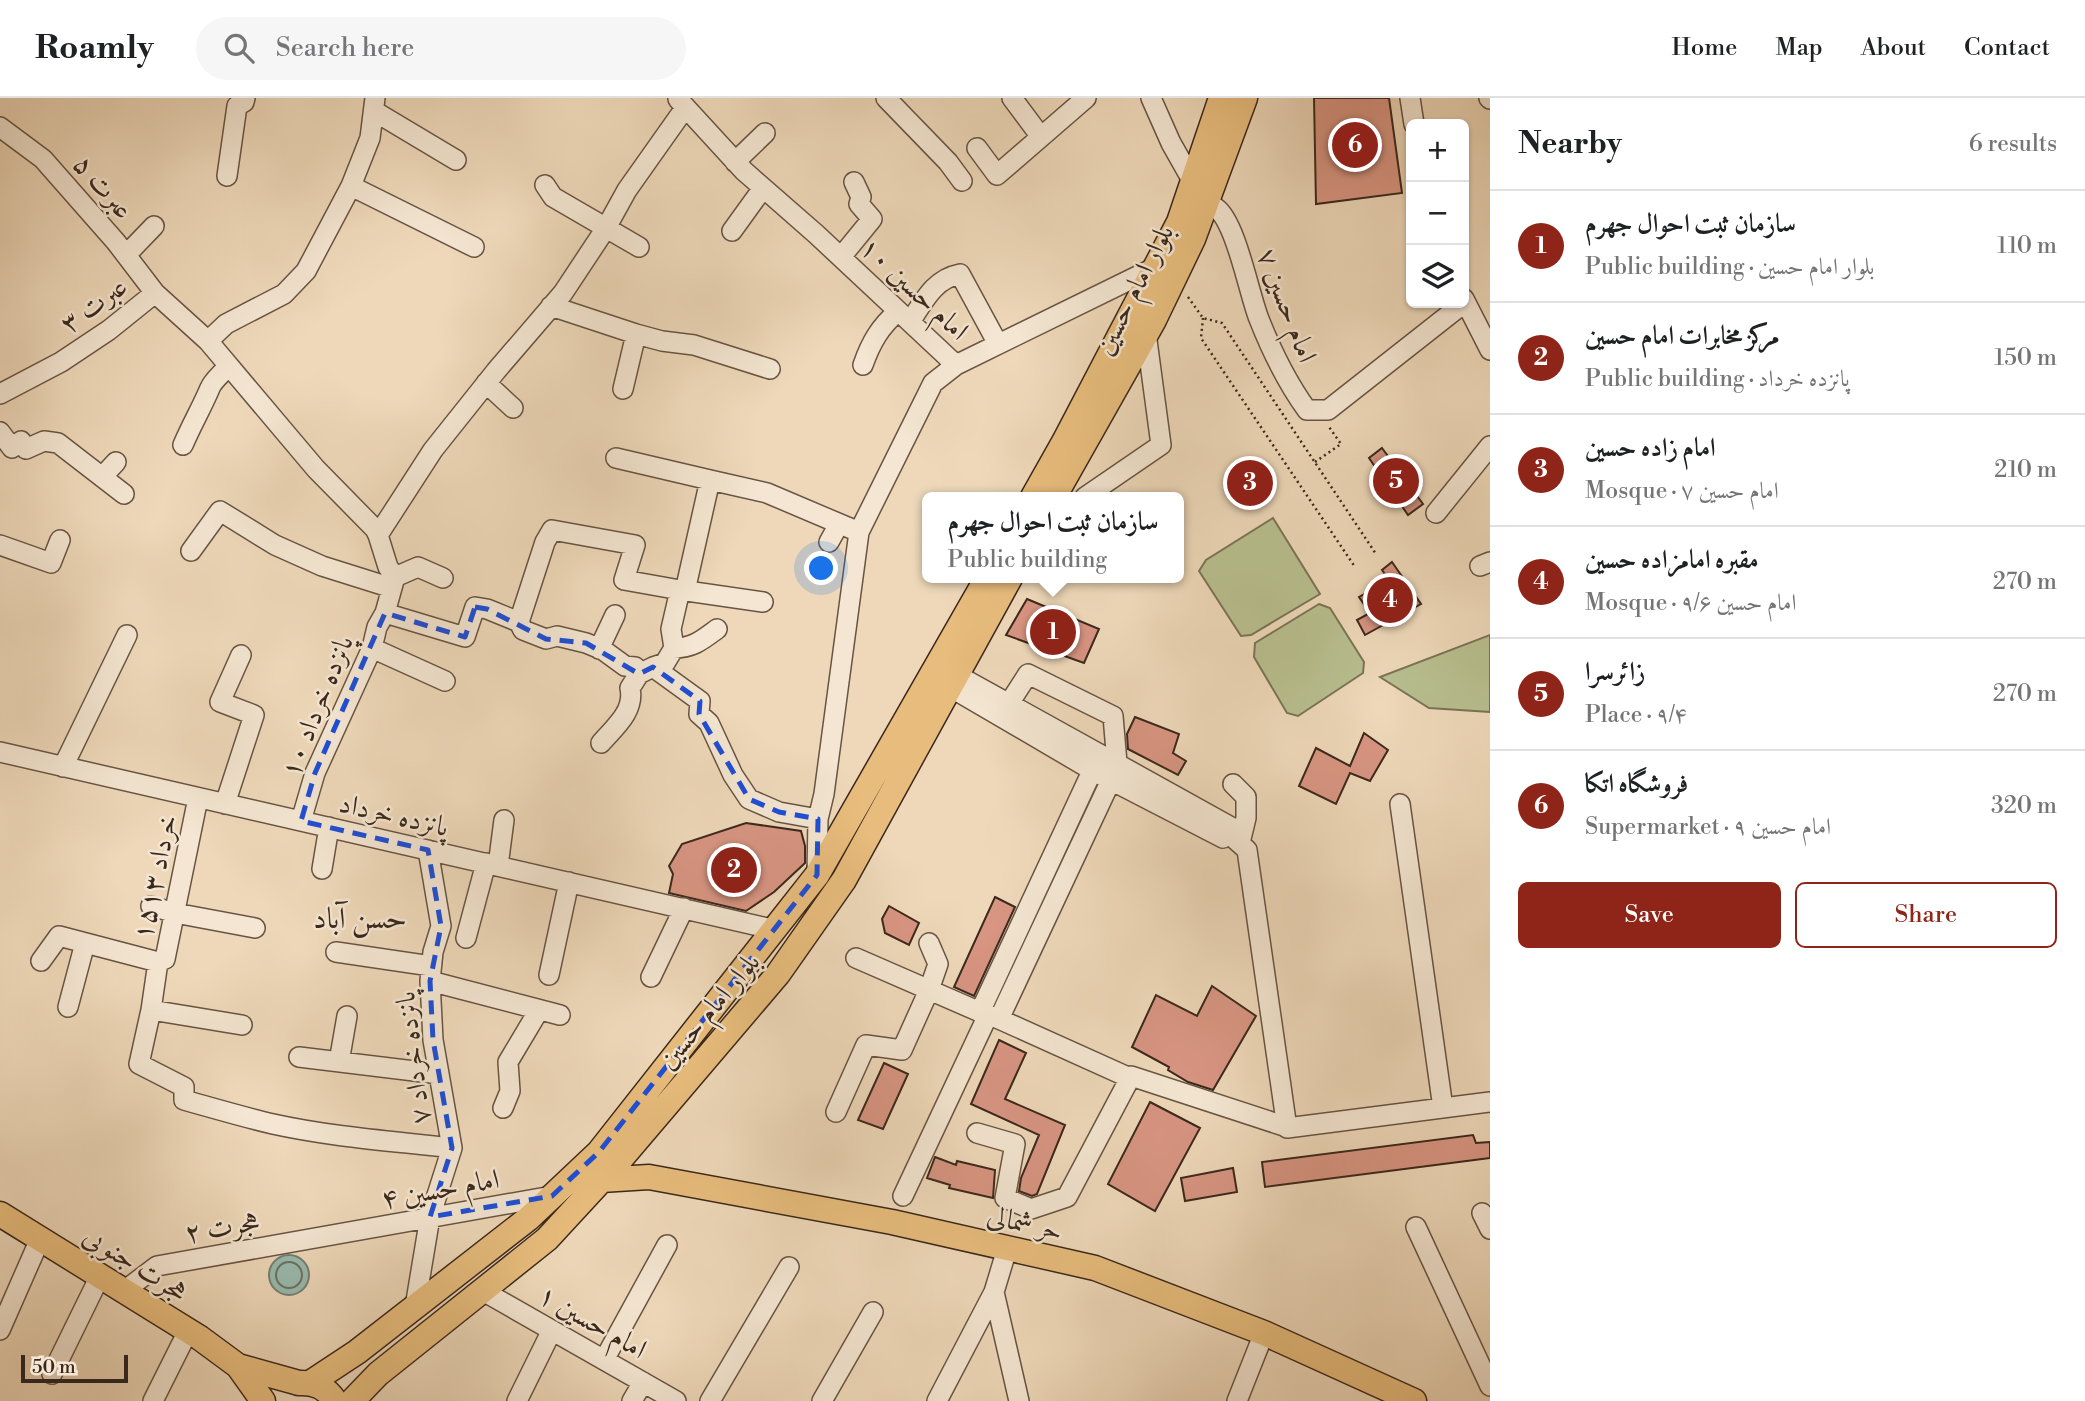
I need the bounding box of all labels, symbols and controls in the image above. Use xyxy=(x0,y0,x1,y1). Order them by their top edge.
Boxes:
search box xyxy=(196,17,686,80)
text: Roamly xyxy=(35,28,154,69)
icon: search xyxy=(220,29,258,67)
text: Search here xyxy=(276,32,414,64)
text: Home xyxy=(1672,33,1737,63)
text: Map xyxy=(1775,33,1823,63)
text: About xyxy=(1861,33,1926,63)
text: Contact xyxy=(1964,33,2050,63)
pin: 6 xyxy=(1332,119,1378,171)
map controls xyxy=(1406,119,1469,308)
button: + xyxy=(1406,119,1469,182)
text: Nearby xyxy=(1518,125,1622,163)
text: 6 results xyxy=(1969,130,2057,158)
street label: عبرت ۵ xyxy=(65,147,140,227)
button: − xyxy=(1406,182,1469,245)
text: سازمان ثبت احوال جهرم xyxy=(1585,208,1796,240)
street label: بلوار امام حسین xyxy=(1087,219,1187,363)
street label: امام حسین ۱۰ xyxy=(848,230,976,353)
text: 1 xyxy=(1535,232,1547,260)
text: 110 m xyxy=(1997,232,2057,260)
street label: امام حسین ۷ xyxy=(1243,243,1324,370)
button: layers xyxy=(1406,245,1469,308)
text: Public building · بلوار امام حسین xyxy=(1585,253,1874,281)
street label: عبرت ۳ xyxy=(54,269,134,341)
text: مرکز مخابرات امام حسین xyxy=(1585,320,1779,352)
text: 2 xyxy=(1534,344,1548,372)
text: 150 m xyxy=(1994,344,2057,372)
text: Public building · پانزده خرداد xyxy=(1585,365,1850,393)
text: امام زاده حسین xyxy=(1585,432,1716,464)
pin: 5 xyxy=(1373,455,1419,507)
text: 3 xyxy=(1534,456,1548,484)
text: 210 m xyxy=(1994,456,2057,484)
pin: 3 xyxy=(1227,457,1273,509)
text: Mosque · امام حسین ۷ xyxy=(1585,477,1779,505)
popup xyxy=(922,492,1184,583)
text: سازمان ثبت احوال جهرم xyxy=(948,506,1159,538)
text: مقبره امامزاده حسین xyxy=(1585,544,1759,576)
text: Public building xyxy=(948,546,1107,574)
your location xyxy=(804,551,838,585)
text: 4 xyxy=(1533,568,1549,596)
text: 270 m xyxy=(1993,568,2057,596)
pin: 4 xyxy=(1367,574,1413,626)
text: Mosque · امام حسین ۹/۶ xyxy=(1585,589,1797,617)
pin: 1 xyxy=(1030,606,1076,658)
street label: پانزده خرداد ۱۰ xyxy=(273,629,364,783)
text: زائرسرا xyxy=(1585,656,1645,688)
text: 5 xyxy=(1534,680,1548,708)
text: 270 m xyxy=(1993,680,2057,708)
text: Place · ۹/۴ xyxy=(1585,701,1687,729)
text: فروشگاه اتکا xyxy=(1585,768,1688,800)
street label: پانزده خرداد xyxy=(335,786,454,847)
text: 6 xyxy=(1534,792,1548,820)
text: 320 m xyxy=(1991,792,2057,820)
street label: ۱۵خرداد ۱۳ xyxy=(125,811,186,943)
text: Supermarket · امام حسین ۹ xyxy=(1585,813,1831,841)
pin: 2 xyxy=(711,844,757,896)
button: Save xyxy=(1518,882,1781,948)
button: Share xyxy=(1795,882,2057,948)
district label: حسن آباد xyxy=(313,900,407,938)
street label: بلوار امام حسین xyxy=(650,945,773,1080)
street label: پانزده خرداد ۷ xyxy=(388,987,441,1126)
street label: امام حسین ۴ xyxy=(378,1162,503,1223)
street label: حر شمالی xyxy=(983,1198,1066,1249)
street label: هجرت ۲ xyxy=(182,1204,263,1251)
street label: هجرت جنوبی xyxy=(76,1218,194,1311)
street label: امام حسین ۱ xyxy=(529,1277,653,1373)
scale bar xyxy=(21,1352,128,1384)
text: 50 m xyxy=(32,1355,76,1379)

